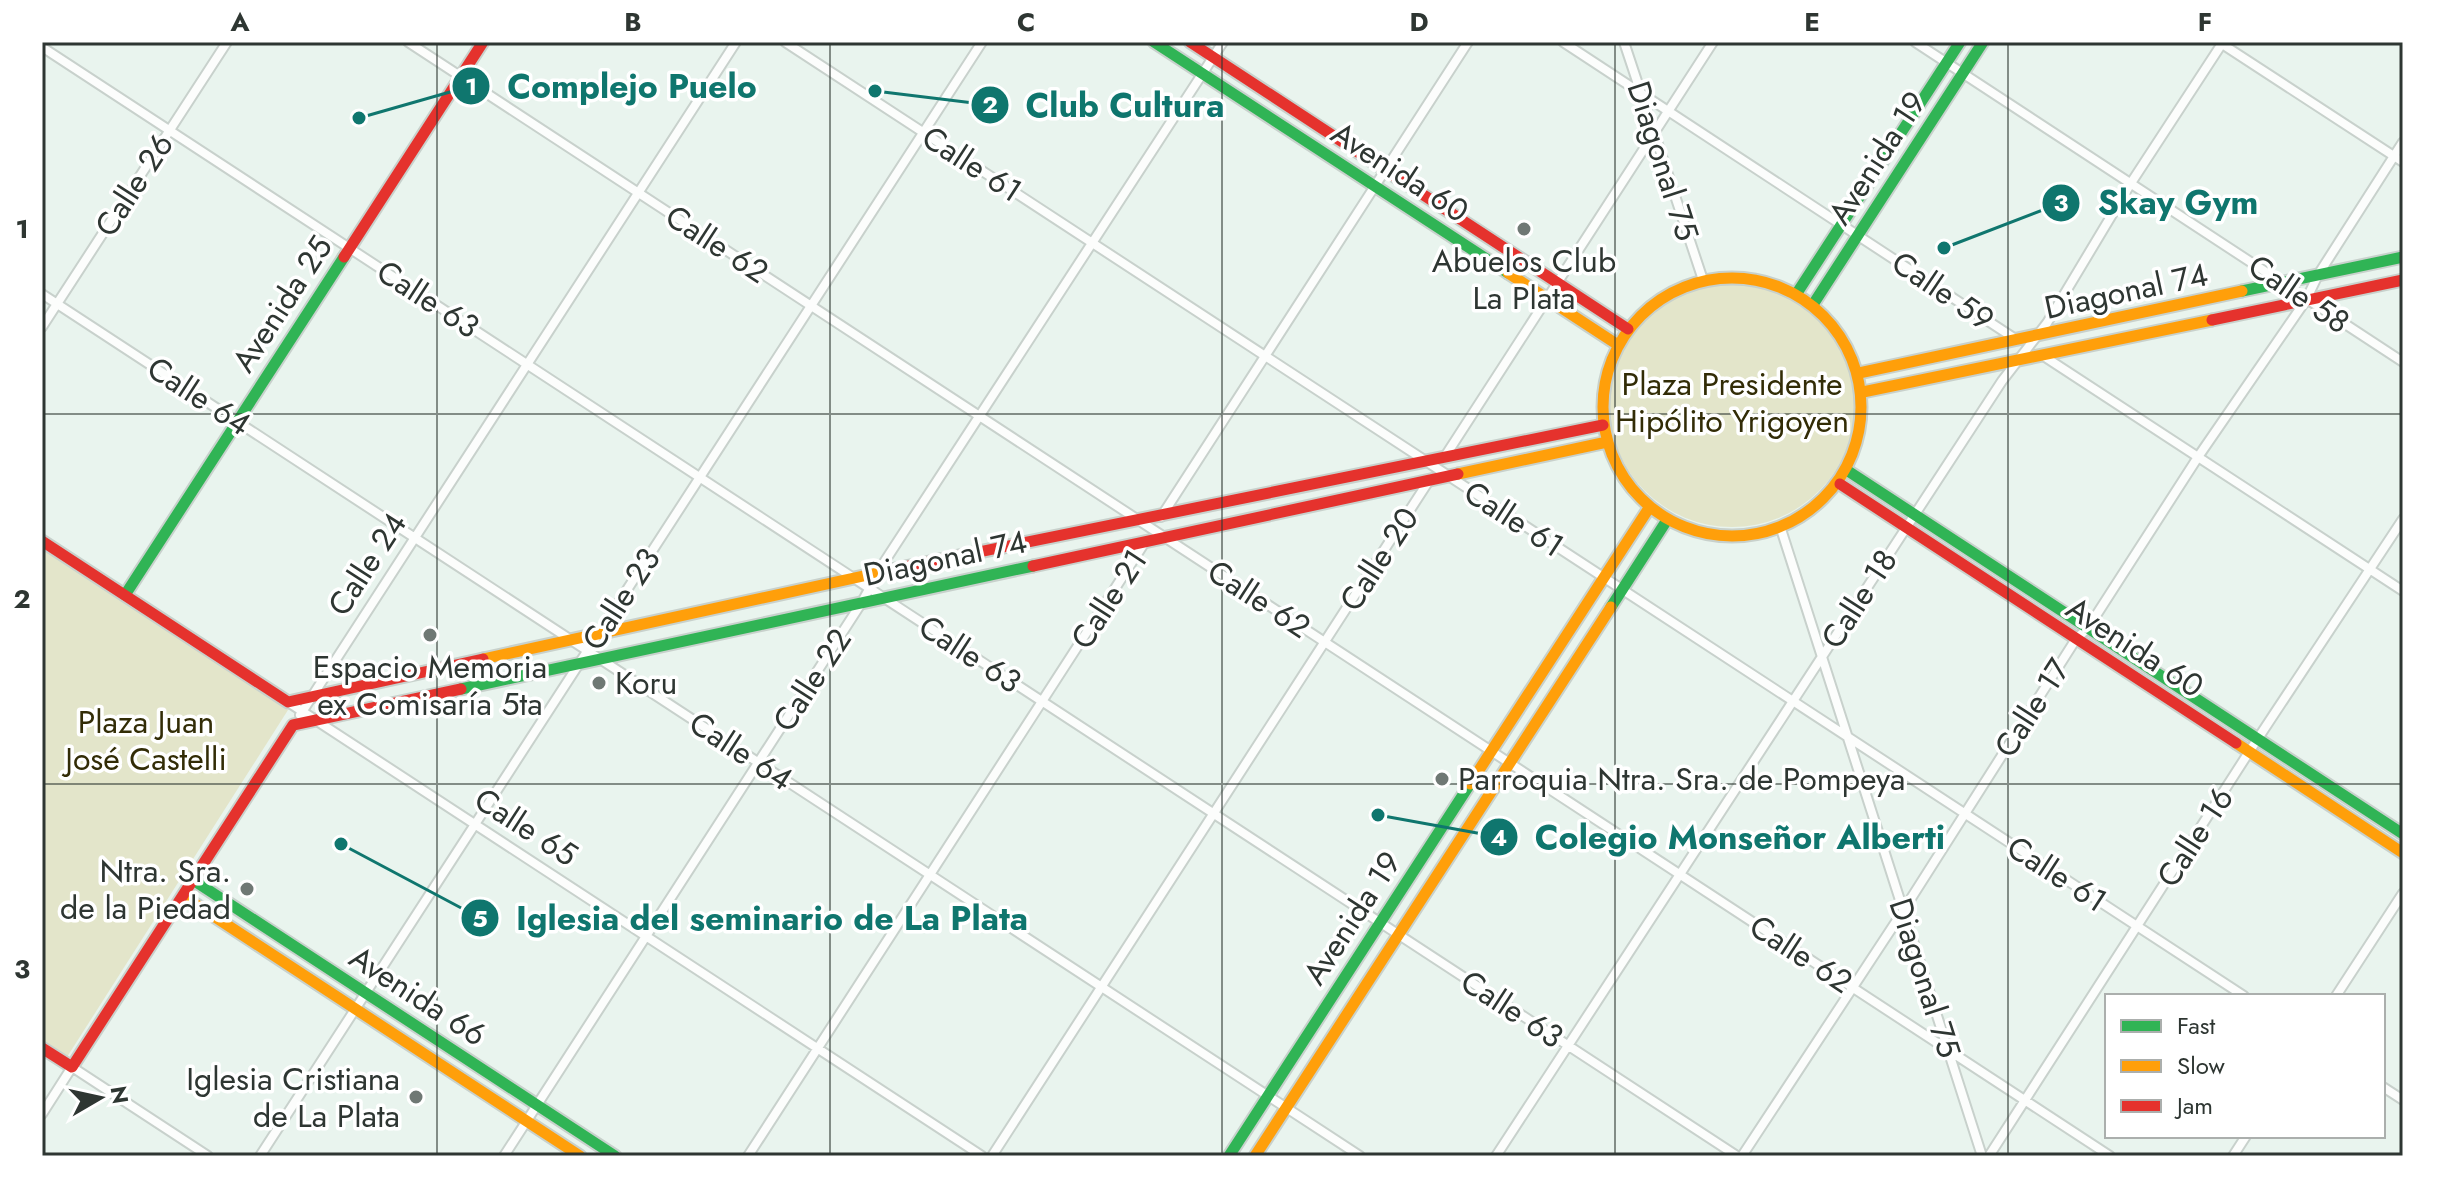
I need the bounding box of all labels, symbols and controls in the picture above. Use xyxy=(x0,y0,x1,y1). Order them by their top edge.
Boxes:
text: A xyxy=(229,3,250,41)
text: B xyxy=(624,3,642,41)
text: C xyxy=(1017,3,1035,41)
text: D xyxy=(1409,3,1429,41)
text: E xyxy=(1804,3,1820,41)
text: F xyxy=(2198,3,2212,41)
callout: Complejo Puelo xyxy=(451,57,773,115)
text: Complejo Puelo xyxy=(507,62,757,111)
text: 1 xyxy=(465,69,477,104)
street label: Diagonal 75 xyxy=(1616,75,1710,247)
callout: Club Cultura xyxy=(970,76,1241,134)
text: Club Cultura xyxy=(1026,81,1224,130)
street label: Avenida 19 xyxy=(1817,82,1937,234)
text: 2 xyxy=(982,87,998,122)
street label: Avenida 60 xyxy=(1322,110,1478,234)
street label: Calle 61 xyxy=(913,114,1031,214)
street label: Calle 26 xyxy=(83,124,185,246)
callout: Skay Gym xyxy=(2041,174,2274,232)
text: Skay Gym xyxy=(2098,178,2258,227)
text: 3 xyxy=(2054,185,2069,220)
street label: Calle 62 xyxy=(656,193,778,295)
text: 1 xyxy=(15,210,29,248)
marker: Abuelos Club La Plata xyxy=(1515,220,1533,238)
street label: Avenida 25 xyxy=(221,227,343,381)
place label: Abuelos Club La Plata xyxy=(1432,238,1616,321)
street label: Calle 59 xyxy=(1883,240,2003,342)
street label: Calle 58 xyxy=(2239,243,2359,345)
street label: Calle 63 xyxy=(368,249,488,349)
street label: Diagonal 74 xyxy=(2040,251,2212,331)
street label: Calle 64 xyxy=(138,345,260,447)
park label: Plaza Presidente Hipólito Yrigoyen xyxy=(1615,361,1849,444)
street label: Calle 61 xyxy=(1455,469,1573,569)
street label: Calle 20 xyxy=(1328,498,1430,620)
street label: Calle 24 xyxy=(316,503,418,625)
street label: Diagonal 74 xyxy=(859,518,1031,598)
street label: Calle 23 xyxy=(571,539,671,659)
street label: Calle 21 xyxy=(1060,540,1158,658)
street label: Calle 18 xyxy=(1810,540,1908,658)
street label: Calle 62 xyxy=(1198,548,1320,650)
text: 2 xyxy=(13,580,31,618)
street label: Avenida 60 xyxy=(2057,585,2213,709)
street label: Calle 63 xyxy=(910,604,1030,704)
street label: Calle 22 xyxy=(762,619,862,741)
marker: Espacio Memoria ex Comisaría 5ta xyxy=(421,626,439,644)
place label: Espacio Memoria ex Comisaría 5ta xyxy=(313,644,547,727)
street label: Calle 17 xyxy=(1983,649,2081,766)
place label: Koru xyxy=(615,660,677,706)
marker: Koru xyxy=(590,674,608,692)
park label: Plaza Juan José Castelli xyxy=(61,699,227,782)
street label: Calle 64 xyxy=(680,700,802,802)
place label: Parroquia Ntra. Sra. de Pompeya xyxy=(1458,756,1905,802)
marker: Parroquia Ntra. Sra. de Pompeya xyxy=(1433,770,1451,788)
street label: Calle 65 xyxy=(465,777,587,877)
street label: Calle 16 xyxy=(2145,778,2245,896)
callout: Colegio Monseñor Alberti xyxy=(1479,808,1961,866)
text: Colegio Monseñor Alberti xyxy=(1535,813,1945,862)
text: 4 xyxy=(1491,820,1507,855)
street label: Calle 61 xyxy=(1998,824,2116,924)
street label: Avenida 19 xyxy=(1292,842,1412,994)
place label: Ntra. Sra. de la Piedad xyxy=(60,848,231,931)
marker: Ntra. Sra. de la Piedad xyxy=(238,880,256,898)
callout: Iglesia del seminario de La Plata xyxy=(460,889,1044,947)
street label: Diagonal 75 xyxy=(1878,892,1972,1064)
text: Iglesia del seminario de La Plata xyxy=(516,894,1028,943)
text: 5 xyxy=(472,901,488,936)
street label: Calle 62 xyxy=(1740,903,1862,1005)
street label: Avenida 66 xyxy=(341,935,495,1057)
text: 3 xyxy=(14,950,30,988)
street label: Calle 63 xyxy=(1452,959,1572,1059)
legend xyxy=(2105,994,2385,1138)
text: Fast xyxy=(2177,1008,2215,1043)
text: Slow xyxy=(2177,1048,2225,1083)
place label: Iglesia Cristiana de La Plata xyxy=(186,1056,400,1139)
north arrow xyxy=(60,1058,140,1138)
text: N xyxy=(103,1084,137,1106)
marker: Iglesia Cristiana de La Plata xyxy=(407,1088,425,1106)
text: Jam xyxy=(2174,1088,2213,1123)

